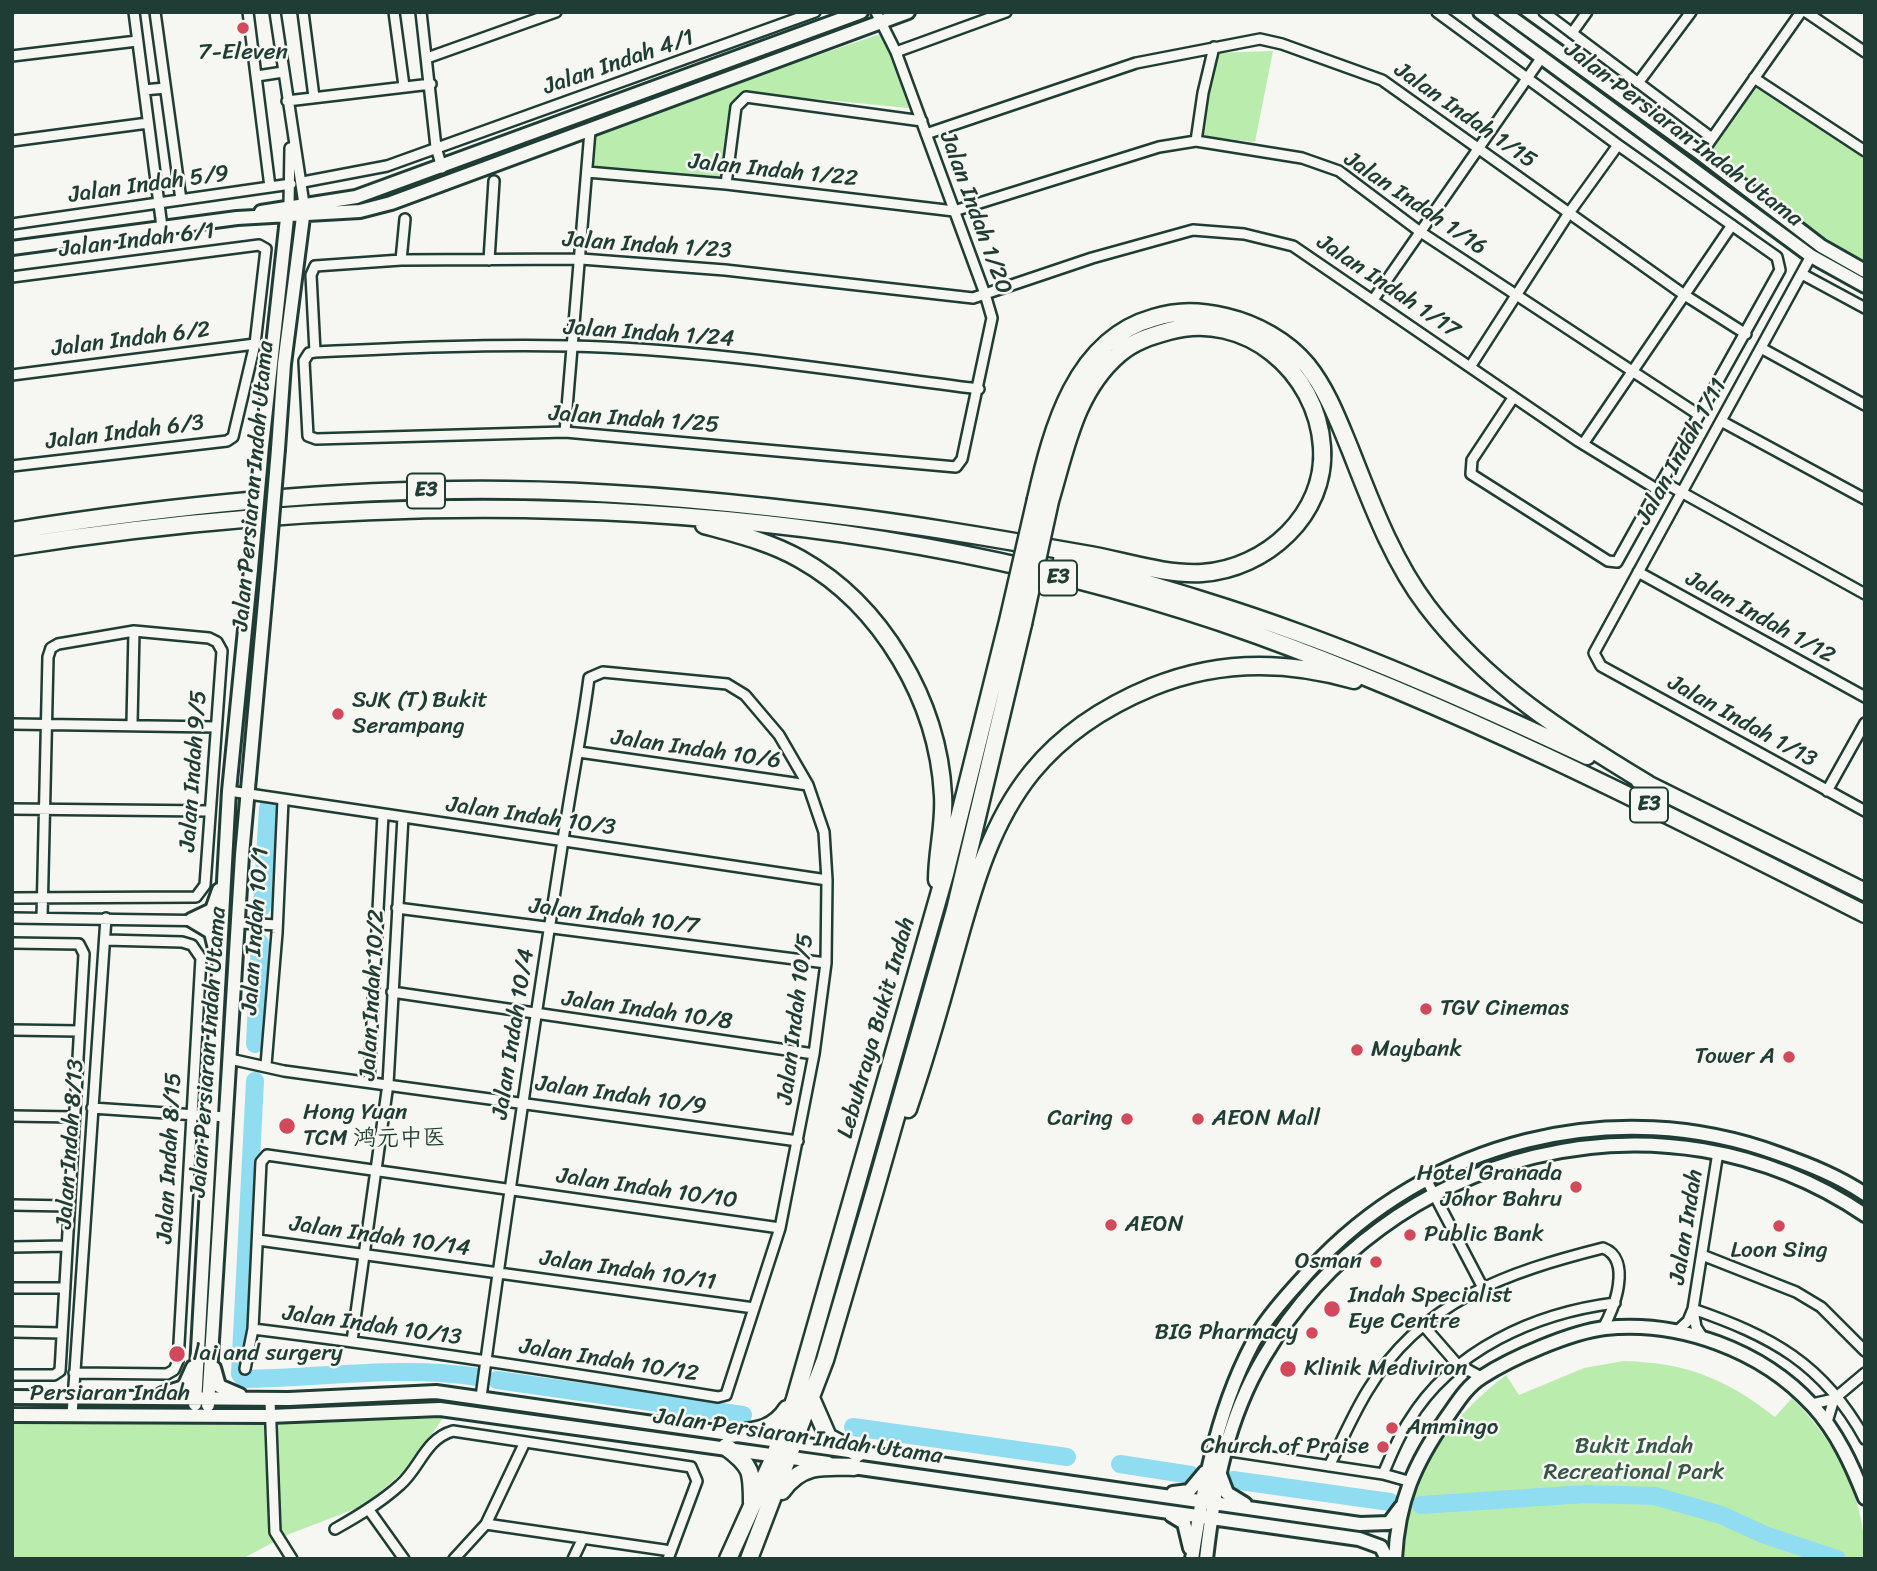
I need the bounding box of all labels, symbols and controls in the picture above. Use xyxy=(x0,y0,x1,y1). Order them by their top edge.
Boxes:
marker: 7-Eleven xyxy=(235,20,251,36)
street label: Jalan Indah 4/1 xyxy=(540,24,698,102)
street label: Jalan Persiaran Indah Utama xyxy=(1558,36,1808,234)
place label: 7-Eleven xyxy=(198,39,288,67)
street label: Jalan Indah 1/15 xyxy=(1389,57,1541,175)
street label: Jalan Indah 1/20 xyxy=(933,128,1017,298)
street label: Jalan Indah 1/16 xyxy=(1338,146,1492,262)
street label: Jalan Indah 1/22 xyxy=(687,148,859,194)
street label: Jalan Indah 5/9 xyxy=(67,160,231,210)
street label: Jalan Indah 6/1 xyxy=(58,218,216,264)
street label: Jalan Indah 1/23 xyxy=(562,226,732,266)
street label: Jalan Indah 1/17 xyxy=(1311,229,1465,345)
street label: Jalan Indah 1/24 xyxy=(563,314,735,354)
street label: Jalan Indah 6/2 xyxy=(50,317,212,363)
street label: Jalan Persiaran Indah Utama xyxy=(228,340,280,632)
street label: Jalan Indah 1/11 xyxy=(1630,374,1734,530)
street label: Jalan Indah 1/25 xyxy=(548,400,720,440)
street label: Jalan Indah 6/3 xyxy=(44,410,206,456)
road number: E3 xyxy=(407,474,445,508)
road number: E3 xyxy=(1039,560,1077,596)
street label: Jalan Indah 1/12 xyxy=(1681,566,1839,670)
street label: Jalan Indah 1/13 xyxy=(1663,670,1821,774)
place label: SJK (T) Bukit Serampang xyxy=(352,687,488,741)
street label: Jalan Indah 9/5 xyxy=(175,689,213,853)
marker: SJK (T) Bukit Serampang xyxy=(330,706,346,722)
street label: Jalan Indah 10/6 xyxy=(609,724,783,776)
road number: E3 xyxy=(1630,788,1668,822)
street label: Jalan Indah 10/3 xyxy=(445,791,617,843)
street label: Jalan Indah 10/1 xyxy=(236,846,276,1016)
street label: Jalan Indah 10/7 xyxy=(527,893,701,941)
street label: Jalan Persiaran Indah Utama xyxy=(185,906,233,1198)
street label: Jalan Indah 10/2 xyxy=(355,909,391,1081)
street label: Lebuhraya Bukit Indah xyxy=(832,914,922,1142)
street label: Jalan Indah 10/5 xyxy=(772,932,820,1106)
street label: Jalan Indah 10/4 xyxy=(487,947,541,1121)
street label: Jalan Indah 10/8 xyxy=(560,985,734,1037)
place label: TGV Cinemas xyxy=(1440,995,1569,1023)
marker: TGV Cinemas xyxy=(1418,1001,1434,1017)
place label: Maybank xyxy=(1371,1036,1462,1064)
marker: Maybank xyxy=(1349,1042,1365,1058)
place label: Tower A xyxy=(1694,1043,1775,1071)
marker: Tower A xyxy=(1781,1049,1797,1065)
street label: Jalan Indah 8/13 xyxy=(51,1058,91,1230)
street label: Jalan Indah 10/9 xyxy=(534,1070,708,1122)
street label: Jalan Indah 8/15 xyxy=(152,1072,188,1244)
place label: Hong Yuan TCM 鸿元中医 xyxy=(303,1099,446,1153)
place label: Caring xyxy=(1047,1105,1113,1133)
place label: AEON Mall xyxy=(1212,1105,1320,1133)
marker: Caring xyxy=(1119,1111,1135,1127)
marker: AEON Mall xyxy=(1190,1111,1206,1127)
marker: Hong Yuan TCM 鸿元中医 xyxy=(277,1116,297,1136)
place label: Hotel Granada Johor Bahru xyxy=(1417,1160,1562,1214)
street label: Jalan Indah 10/10 xyxy=(555,1163,739,1215)
street label: Jalan Indah xyxy=(1664,1168,1710,1286)
marker: Hotel Granada Johor Bahru xyxy=(1568,1179,1584,1195)
street label: Jalan Indah 10/14 xyxy=(288,1211,472,1263)
place label: AEON xyxy=(1125,1211,1184,1239)
marker: AEON xyxy=(1103,1217,1119,1233)
marker: Loon Sing xyxy=(1771,1218,1787,1234)
place label: Public Bank xyxy=(1424,1221,1544,1249)
marker: Public Bank xyxy=(1402,1227,1418,1243)
place label: Loon Sing xyxy=(1730,1237,1828,1265)
street label: Jalan Indah 10/11 xyxy=(538,1245,718,1297)
place label: Osman xyxy=(1295,1248,1362,1276)
marker: Osman xyxy=(1368,1254,1384,1270)
place label: Indah Specialist Eye Centre xyxy=(1348,1282,1513,1336)
marker: Indah Specialist Eye Centre xyxy=(1322,1299,1342,1319)
street label: Jalan Indah 10/13 xyxy=(281,1300,463,1352)
place label: BIG Pharmacy xyxy=(1154,1319,1298,1347)
marker: BIG Pharmacy xyxy=(1304,1325,1320,1341)
street label: Jalan Indah 10/12 xyxy=(517,1333,701,1389)
place label: lai and surgery xyxy=(193,1340,343,1368)
marker: lai and surgery xyxy=(167,1344,187,1364)
place label: Klinik Mediviron xyxy=(1304,1355,1467,1383)
marker: Klinik Mediviron xyxy=(1278,1359,1298,1379)
street label: Persiaran Indah xyxy=(30,1380,190,1408)
street label: Jalan Persiaran Indah Utama xyxy=(652,1403,944,1471)
place label: Ammingo xyxy=(1406,1414,1499,1442)
marker: Ammingo xyxy=(1384,1420,1400,1436)
place label: Church of Praise xyxy=(1201,1433,1369,1461)
park label: Bukit Indah Recreational Park xyxy=(1544,1433,1724,1487)
marker: Church of Praise xyxy=(1375,1439,1391,1455)

